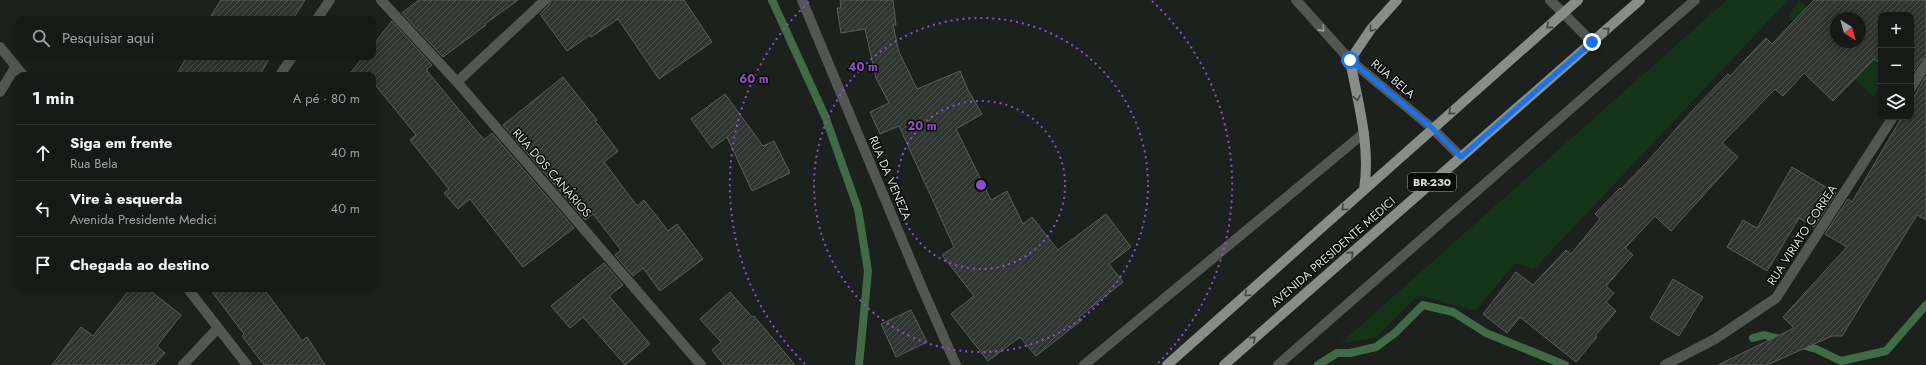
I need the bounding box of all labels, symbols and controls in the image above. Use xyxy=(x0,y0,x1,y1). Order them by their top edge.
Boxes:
north arrow xyxy=(1830,12,1866,48)
map controls xyxy=(1878,12,1914,120)
button: + xyxy=(1878,12,1914,48)
search box xyxy=(16,16,376,60)
one-way arrow xyxy=(1546,21,1553,28)
one-way arrow xyxy=(1317,24,1324,32)
one-way arrow xyxy=(1369,24,1376,31)
icon: search xyxy=(30,27,52,49)
text: Pesquisar aqui xyxy=(62,27,154,49)
one-way arrow xyxy=(1602,27,1609,34)
route end xyxy=(1583,33,1601,51)
button: − xyxy=(1878,48,1914,84)
route start xyxy=(1341,51,1359,69)
street label: RUA BELA xyxy=(1367,55,1419,103)
text: 40 m xyxy=(848,58,878,76)
text: 60 m xyxy=(739,70,769,88)
button: layers xyxy=(1878,84,1914,120)
text: 1 min xyxy=(32,86,74,110)
text: A pé · 80 m xyxy=(293,89,360,108)
one-way arrow xyxy=(1353,95,1361,102)
one-way arrow xyxy=(1448,107,1456,114)
text: 20 m xyxy=(907,117,937,135)
street label: RUA DOS CANÁRIOS xyxy=(508,125,596,222)
text: Siga em frente xyxy=(70,132,172,154)
street label: RUA DA VENEZA xyxy=(864,133,916,223)
icon: ahead xyxy=(32,142,54,164)
text: 40 m xyxy=(331,143,360,162)
text: Rua Bela xyxy=(70,154,117,173)
road number: BR-230 xyxy=(1408,173,1456,191)
centre of rings xyxy=(974,178,988,192)
street label: RUA VIRIATO CORREA xyxy=(1763,181,1841,289)
text: Vire à esquerda xyxy=(70,188,182,210)
street label: AVENIDA PRESIDENTE MEDICI xyxy=(1266,193,1400,311)
icon: left xyxy=(32,198,54,220)
text: 40 m xyxy=(331,199,360,218)
one-way arrow xyxy=(1341,203,1349,210)
text: Avenida Presidente Medici xyxy=(70,210,217,229)
one-way arrow xyxy=(1346,251,1353,258)
icon: arrive xyxy=(32,254,54,276)
text: Chegada ao destino xyxy=(70,254,209,276)
one-way arrow xyxy=(1244,290,1252,297)
one-way arrow xyxy=(1248,337,1256,344)

